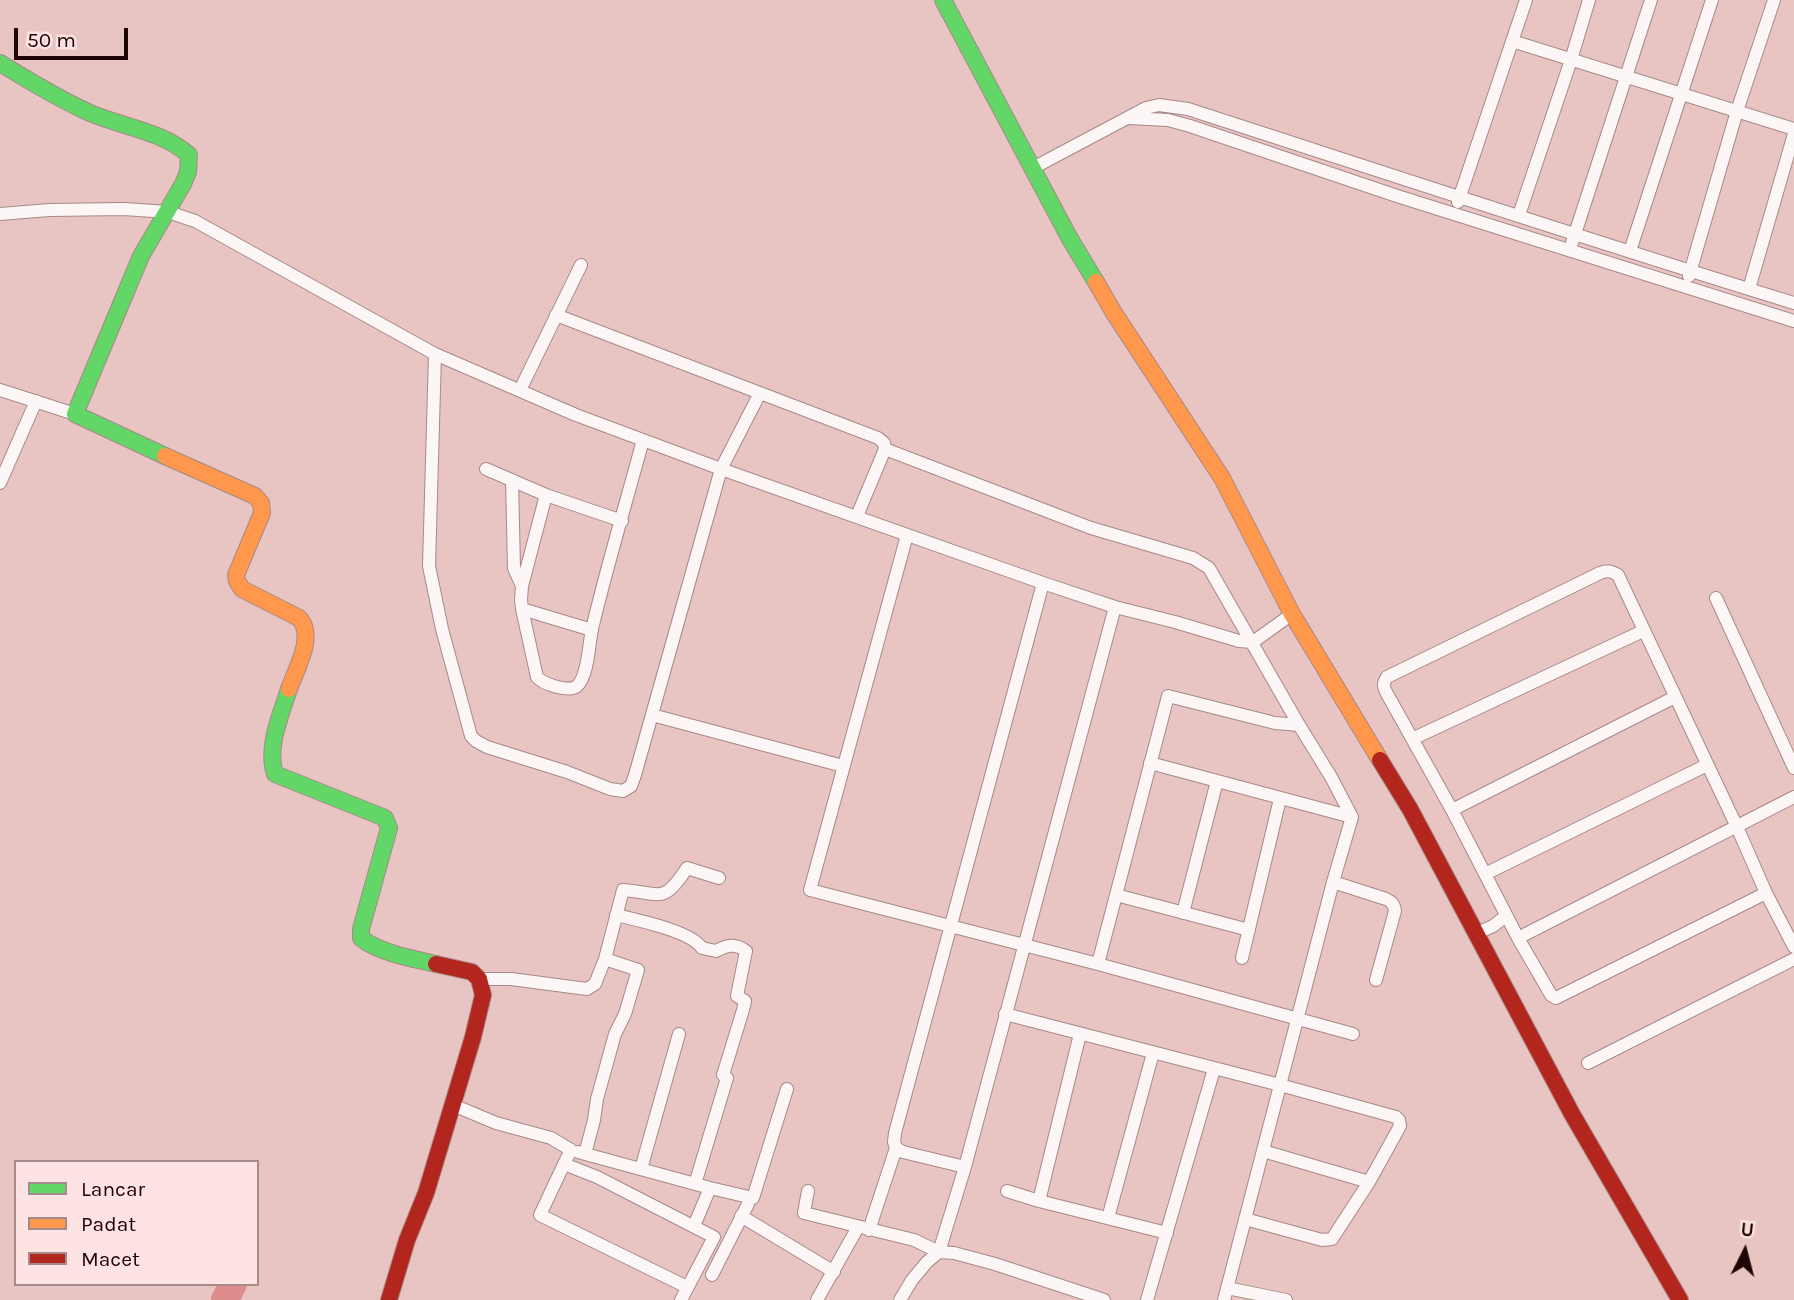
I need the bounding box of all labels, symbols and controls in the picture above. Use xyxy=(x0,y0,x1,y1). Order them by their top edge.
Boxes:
scale bar xyxy=(18,14,131,58)
text: 50 m xyxy=(27,28,76,52)
legend xyxy=(14,1160,259,1286)
text: Lancar xyxy=(81,1177,145,1201)
text: Padat xyxy=(81,1212,136,1236)
north arrow xyxy=(1710,1216,1780,1286)
text: U xyxy=(1740,1218,1755,1242)
text: Macet xyxy=(81,1247,140,1271)

